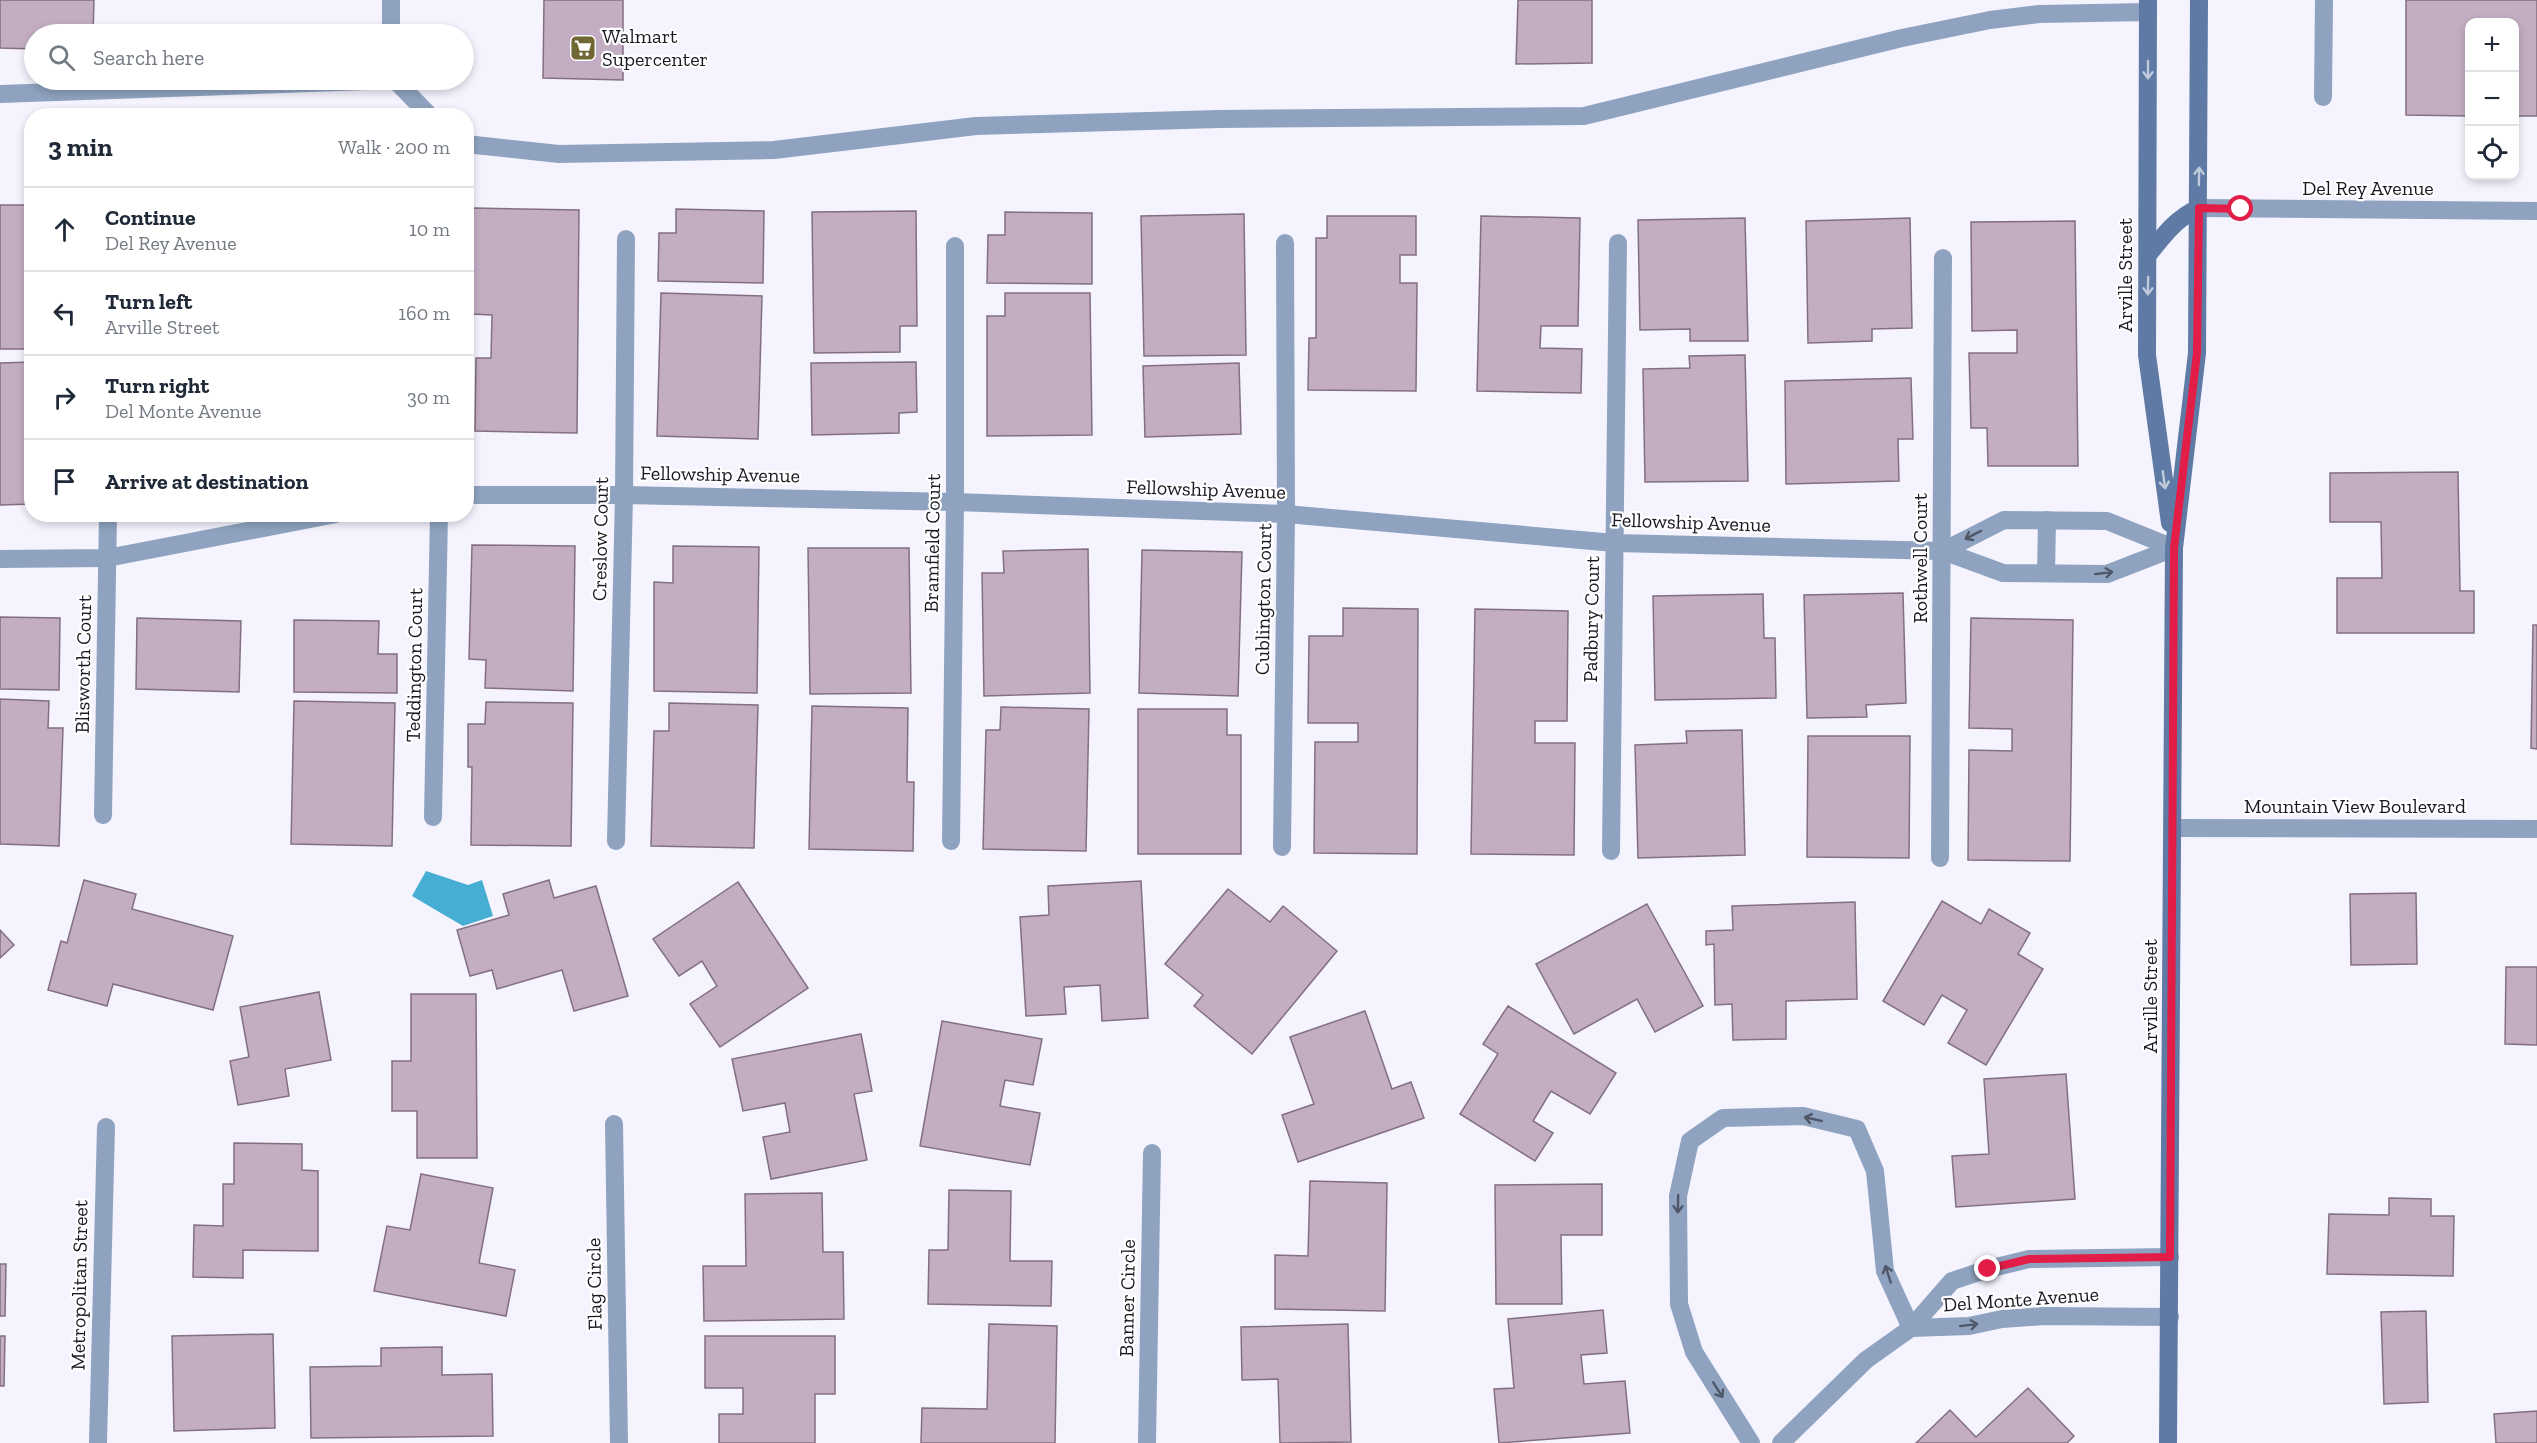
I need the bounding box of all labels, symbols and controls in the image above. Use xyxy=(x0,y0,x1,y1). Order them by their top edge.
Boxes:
map controls xyxy=(2465,18,2519,180)
button: + xyxy=(2465,18,2519,72)
search box xyxy=(24,24,474,90)
place label: Walmart Supercenter xyxy=(602,24,708,71)
supermarket icon: Walmart Supercenter xyxy=(568,33,598,63)
icon: search xyxy=(45,41,78,74)
text: Search here xyxy=(93,44,204,71)
one-way arrow xyxy=(2142,60,2154,80)
button: − xyxy=(2465,72,2519,126)
button: locate xyxy=(2465,126,2519,180)
text: 3 min xyxy=(48,131,113,163)
text: Walk · 200 m xyxy=(338,135,450,159)
one-way arrow xyxy=(2193,167,2205,187)
street label: Del Rey Avenue xyxy=(2302,176,2434,200)
route start xyxy=(2227,195,2253,221)
text: Continue xyxy=(105,204,196,231)
icon: ahead xyxy=(48,213,81,246)
text: 10 m xyxy=(409,217,450,241)
street label: Arville Street xyxy=(2113,217,2137,332)
text: Del Rey Avenue xyxy=(105,231,237,255)
one-way arrow xyxy=(2142,276,2153,296)
text: Turn left xyxy=(105,288,192,315)
icon: left xyxy=(48,297,81,330)
text: 160 m xyxy=(398,301,450,325)
text: Arville Street xyxy=(105,315,219,339)
text: Turn right xyxy=(105,372,209,399)
icon: right xyxy=(48,381,81,414)
text: 30 m xyxy=(407,385,450,409)
text: Del Monte Avenue xyxy=(105,399,261,423)
street label: Fellowship Avenue xyxy=(640,461,800,487)
icon: arrive xyxy=(48,465,81,498)
text: Arrive at destination xyxy=(105,468,308,495)
one-way arrow xyxy=(2159,470,2170,490)
street label: Bramfield Court xyxy=(919,473,945,613)
street label: Fellowship Avenue xyxy=(1126,474,1286,504)
street label: Creslow Court xyxy=(587,476,613,601)
street label: Rothwell Court xyxy=(1908,492,1932,623)
street label: Fellowship Avenue xyxy=(1611,507,1771,537)
street label: Cublington Court xyxy=(1250,522,1276,675)
one-way arrow xyxy=(1965,530,1983,541)
street label: Padbury Court xyxy=(1578,555,1604,683)
one-way arrow xyxy=(2094,567,2113,578)
street label: Teddington Court xyxy=(401,587,427,742)
street label: Blisworth Court xyxy=(70,594,96,733)
street label: Mountain View Boulevard xyxy=(2244,794,2466,818)
street label: Arville Street xyxy=(2138,938,2162,1053)
one-way arrow xyxy=(1804,1112,1823,1124)
one-way arrow xyxy=(1673,1194,1684,1214)
street label: Metropolitan Street xyxy=(66,1199,92,1371)
street label: Flag Circle xyxy=(581,1238,607,1330)
street label: Banner Circle xyxy=(1114,1239,1140,1357)
route end xyxy=(1974,1255,2000,1281)
one-way arrow xyxy=(1882,1265,1893,1284)
street label: Del Monte Avenue xyxy=(1942,1282,2100,1316)
one-way arrow xyxy=(1959,1320,1979,1331)
one-way arrow xyxy=(1712,1381,1724,1398)

